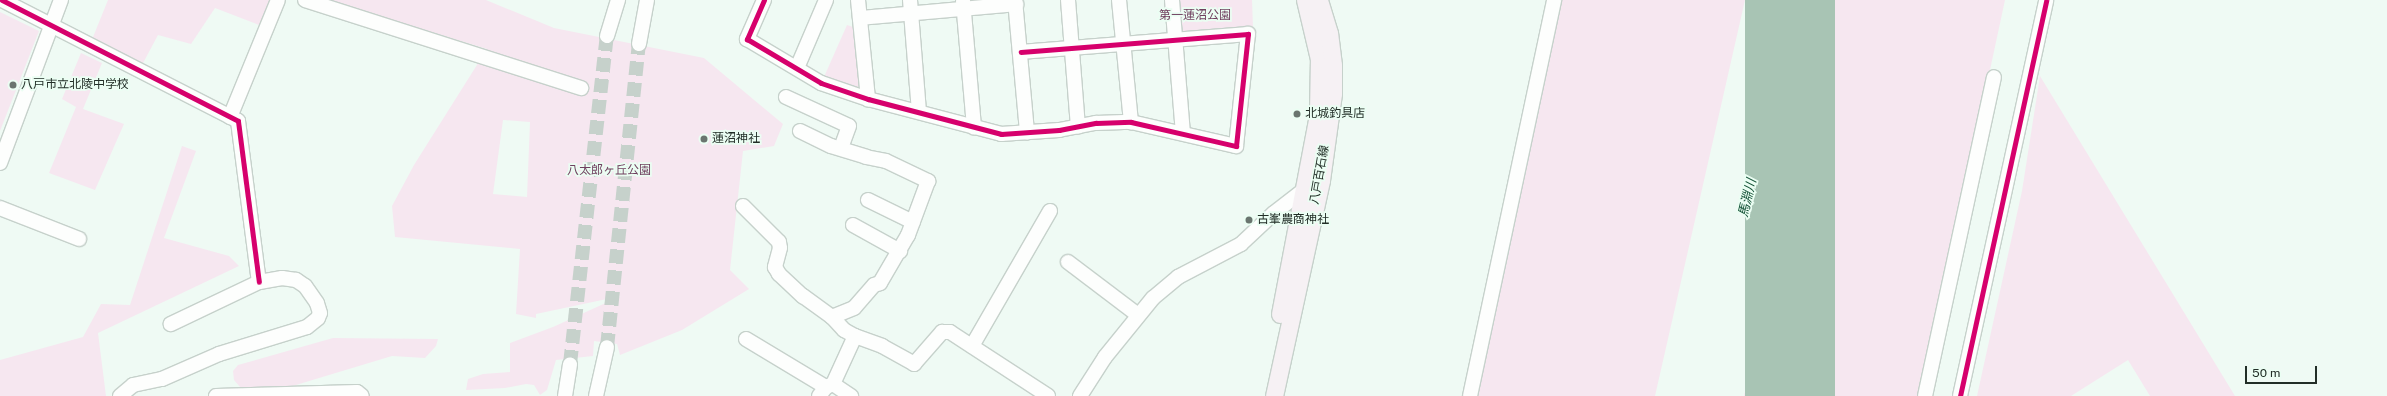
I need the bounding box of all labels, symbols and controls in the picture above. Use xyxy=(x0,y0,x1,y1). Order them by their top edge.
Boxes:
park label: 第一蓮沼公園 xyxy=(1159,9,1231,23)
place label: 八戸市立北陵中学校 xyxy=(21,78,129,92)
marker: 八戸市立北陵中学校 xyxy=(8,80,18,90)
place label: 北城釣具店 xyxy=(1305,107,1365,121)
marker: 北城釣具店 xyxy=(1292,109,1302,119)
place label: 蓮沼神社 xyxy=(712,132,760,146)
marker: 蓮沼神社 xyxy=(699,134,709,144)
street label: 八戸百石線 xyxy=(1308,144,1332,206)
park label: 八太郎ヶ丘公園 xyxy=(567,164,651,178)
water label: 馬淵川 xyxy=(1736,177,1760,219)
place label: 古峯農商神社 xyxy=(1257,213,1329,227)
marker: 古峯農商神社 xyxy=(1244,215,1254,225)
scale bar xyxy=(2247,358,2319,384)
text: 50 m xyxy=(2252,366,2280,380)

